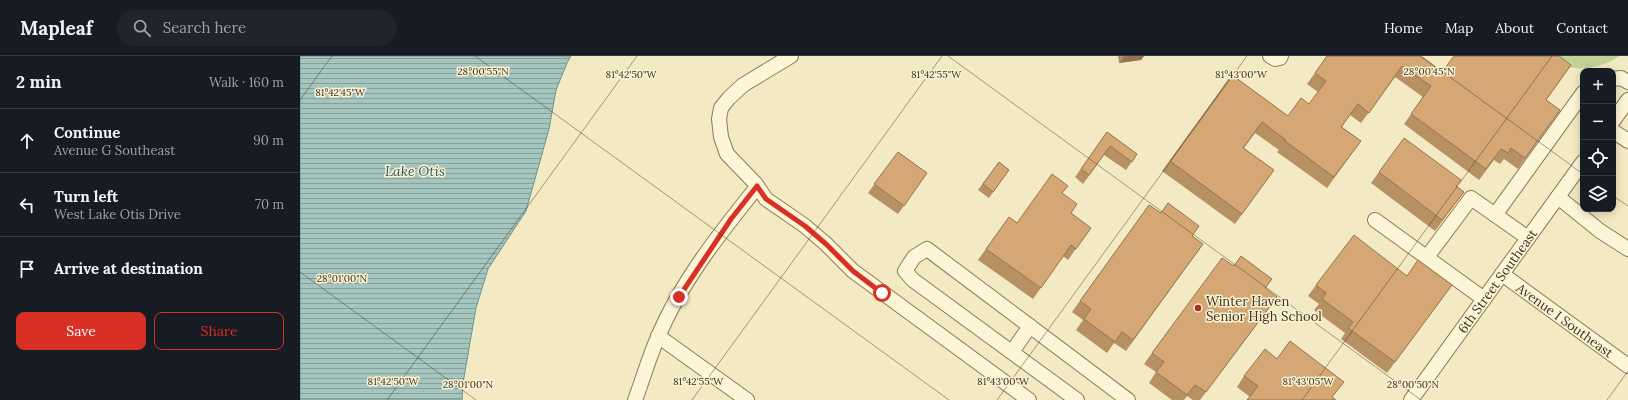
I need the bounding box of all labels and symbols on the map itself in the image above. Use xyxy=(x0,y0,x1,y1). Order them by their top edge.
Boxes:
text: 28°00'55"N xyxy=(457,65,509,78)
text: 28°00'45"N xyxy=(1403,65,1455,78)
text: 81°42'50"W xyxy=(606,68,658,81)
text: 81°42'55"W xyxy=(911,68,962,81)
text: 81°43'00"W xyxy=(1215,68,1268,81)
text: 81°42'45"W xyxy=(315,86,366,99)
water label: Lake Otis xyxy=(385,162,445,180)
street label: 6th Street Southeast xyxy=(1454,225,1540,336)
text: 28°01'00"N xyxy=(317,272,368,285)
street label: Avenue I Southeast xyxy=(1512,278,1617,361)
route start xyxy=(873,284,891,302)
route end xyxy=(670,288,688,306)
place label: Winter Haven Senior High School xyxy=(1206,293,1322,325)
marker: Winter Haven Senior High School xyxy=(1193,303,1203,313)
text: 81°42'50"W xyxy=(368,375,420,388)
text: 81°42'55"W xyxy=(673,375,724,388)
text: 81°43'00"W xyxy=(977,375,1030,388)
text: 81°43'05"W xyxy=(1282,375,1335,388)
text: 28°01'00"N xyxy=(443,378,494,391)
text: 28°00'50"N xyxy=(1387,378,1440,391)

